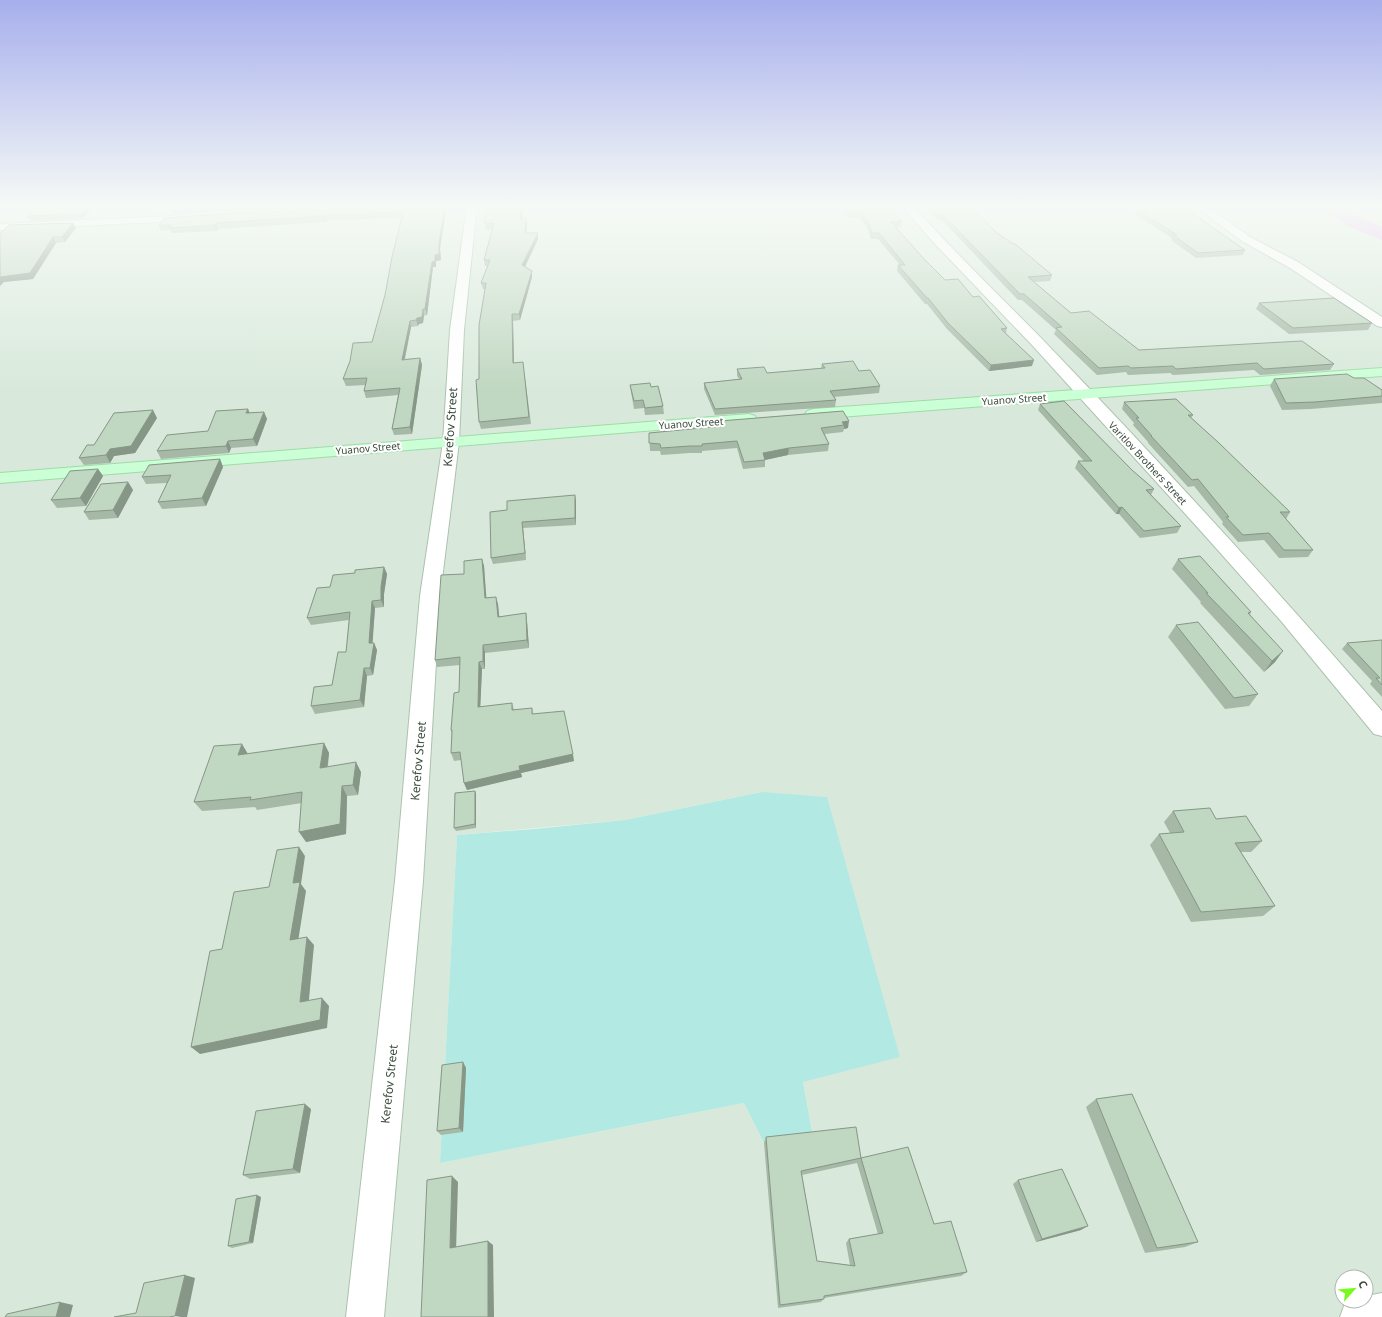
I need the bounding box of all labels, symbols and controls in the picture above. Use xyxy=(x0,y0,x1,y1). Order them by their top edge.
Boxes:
street label: Kerefov Street xyxy=(439,386,461,467)
street label: Yuanov Street xyxy=(981,390,1047,408)
street label: Yuanov Street xyxy=(658,414,724,432)
street label: Varitlov Brothers Street xyxy=(1106,418,1191,508)
street label: Yuanov Street xyxy=(335,438,401,458)
street label: Kerefov Street xyxy=(406,720,430,801)
street label: Kerefov Street xyxy=(376,1043,402,1124)
north arrow xyxy=(1334,1269,1374,1309)
text: С xyxy=(1355,1278,1372,1291)

